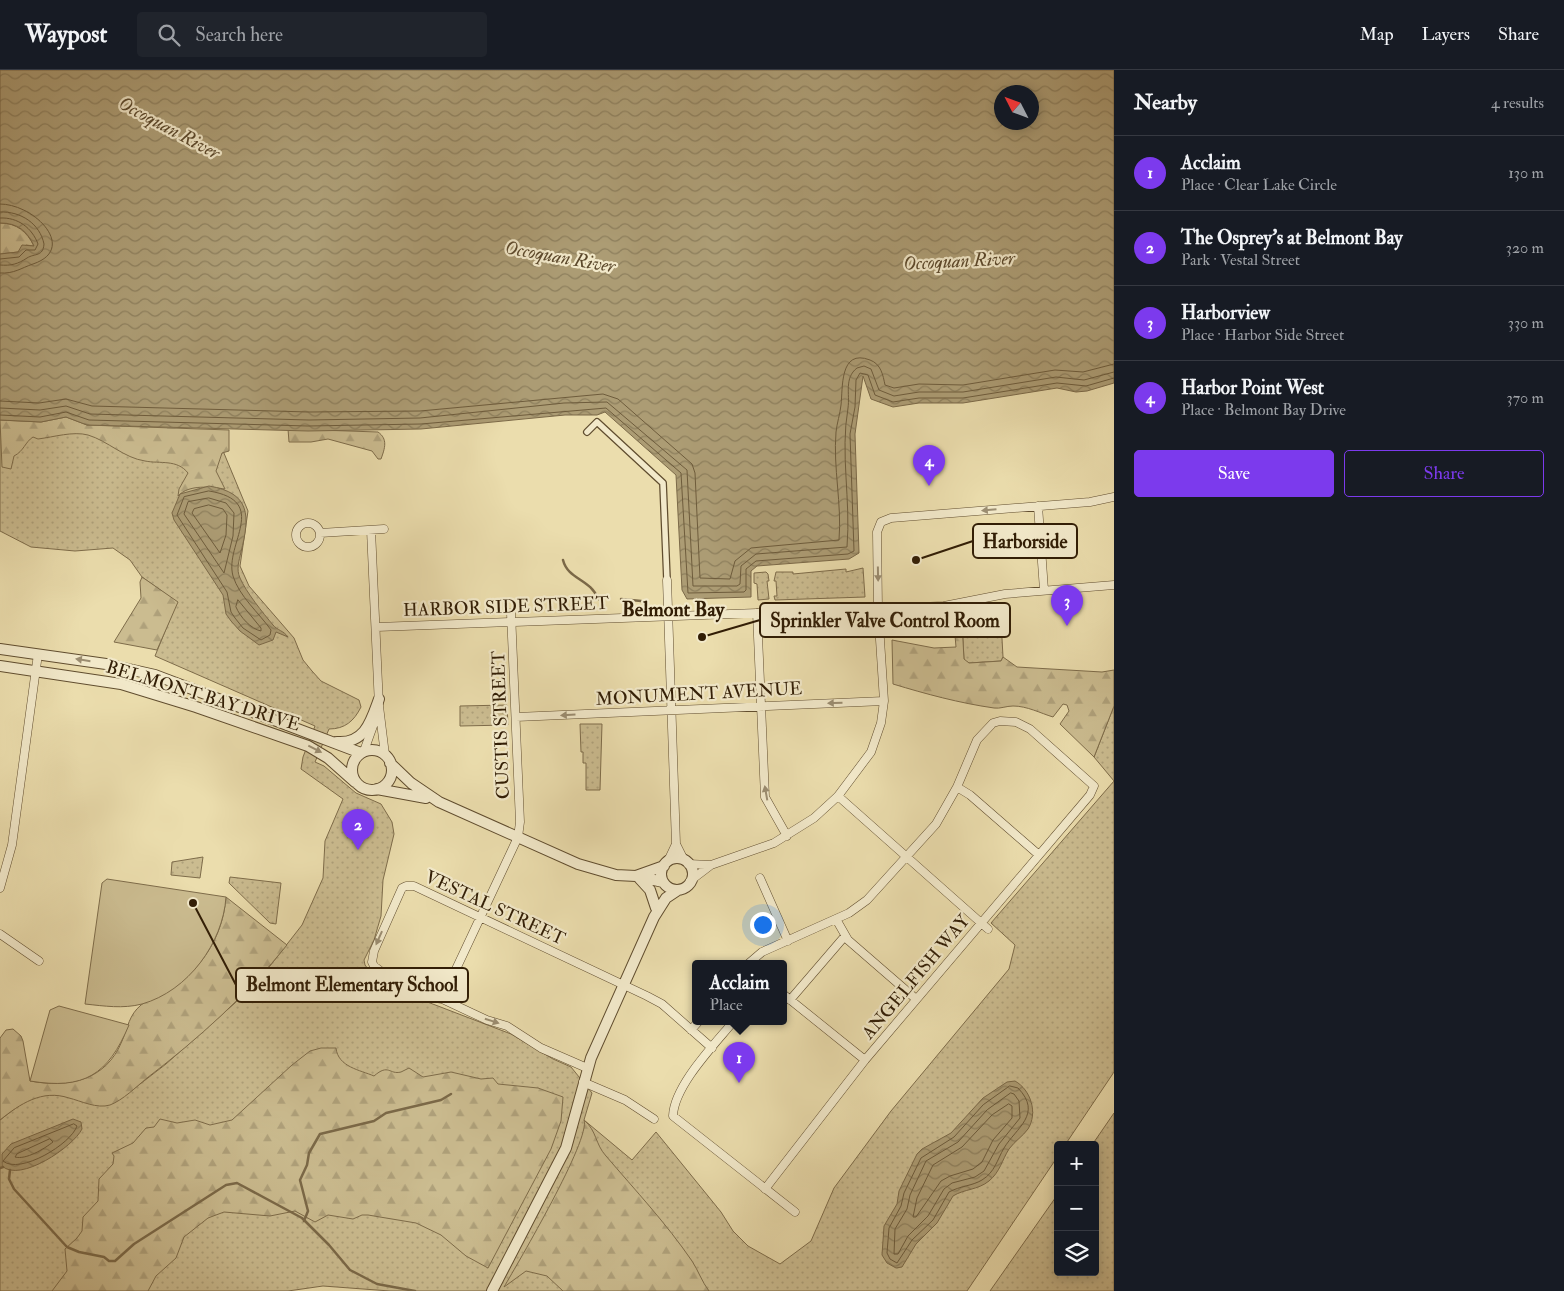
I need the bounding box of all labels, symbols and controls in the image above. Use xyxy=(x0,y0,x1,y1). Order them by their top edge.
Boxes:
search box xyxy=(137,12,487,57)
text: Waypost xyxy=(25,19,107,50)
icon: search xyxy=(155,21,183,49)
text: Search here xyxy=(195,23,283,47)
text: Map xyxy=(1360,23,1394,46)
text: Layers xyxy=(1422,23,1470,46)
text: Share xyxy=(1498,23,1539,46)
north arrow xyxy=(994,85,1039,130)
text: Nearby xyxy=(1134,89,1197,116)
water label: Occoquan River xyxy=(114,91,225,165)
text: 4 results xyxy=(1491,93,1544,113)
text: Acclaim xyxy=(1181,151,1241,175)
text: 1 xyxy=(1147,163,1153,183)
text: 130 m xyxy=(1508,163,1544,183)
text: Place · Clear Lake Circle xyxy=(1181,175,1337,195)
text: The Osprey's at Belmont Bay xyxy=(1181,226,1403,250)
water label: Occoquan River xyxy=(503,235,618,279)
text: 2 xyxy=(1146,238,1154,258)
text: 320 m xyxy=(1506,238,1544,258)
water label: Occoquan River xyxy=(903,246,1016,276)
text: Park · Vestal Street xyxy=(1181,250,1300,270)
text: Harborview xyxy=(1181,301,1270,325)
text: 3 xyxy=(1147,313,1153,333)
text: 330 m xyxy=(1508,313,1544,333)
text: Place · Harbor Side Street xyxy=(1181,325,1344,345)
text: Harbor Point West xyxy=(1181,376,1324,400)
text: 4 xyxy=(1146,388,1154,408)
text: 370 m xyxy=(1507,388,1544,408)
text: Place · Belmont Bay Drive xyxy=(1181,400,1346,420)
pin: 4 xyxy=(913,445,945,486)
button: Save xyxy=(1134,450,1334,497)
button: Share xyxy=(1344,450,1544,497)
one-way arrow xyxy=(981,506,997,514)
callout: Harborside xyxy=(973,524,1077,558)
text: Harborside xyxy=(983,530,1067,554)
one-way arrow xyxy=(874,566,882,582)
pin: 3 xyxy=(1051,585,1083,626)
street label: HARBOR SIDE STREET xyxy=(403,592,610,622)
district label: Belmont Bay xyxy=(622,597,725,623)
callout: Sprinkler Valve Control Room xyxy=(760,603,1010,637)
text: Sprinkler Valve Control Room xyxy=(770,609,1000,634)
street label: CUSTIS STREET xyxy=(487,650,515,799)
one-way arrow xyxy=(74,656,90,664)
street label: BELMONT BAY DRIVE xyxy=(103,656,303,736)
street label: MONUMENT AVENUE xyxy=(595,677,803,711)
one-way arrow xyxy=(827,699,843,707)
one-way arrow xyxy=(560,712,576,720)
one-way arrow xyxy=(308,745,322,753)
one-way arrow xyxy=(761,785,769,801)
pin: 2 xyxy=(342,809,374,850)
street label: VESTAL STREET xyxy=(421,865,569,951)
street label: ANGELFISH WAY xyxy=(856,909,975,1045)
your location xyxy=(750,912,776,938)
one-way arrow xyxy=(375,931,383,945)
popup xyxy=(692,960,787,1025)
callout: Belmont Elementary School xyxy=(236,968,468,1002)
text: Acclaim xyxy=(710,971,769,995)
text: Belmont Elementary School xyxy=(246,973,458,998)
text: Place xyxy=(710,995,743,1015)
one-way arrow xyxy=(485,1018,500,1026)
pin: 1 xyxy=(723,1042,755,1083)
map controls xyxy=(1054,1141,1099,1276)
button: + xyxy=(1054,1141,1099,1186)
button: − xyxy=(1054,1186,1099,1231)
button: layers xyxy=(1054,1231,1099,1276)

